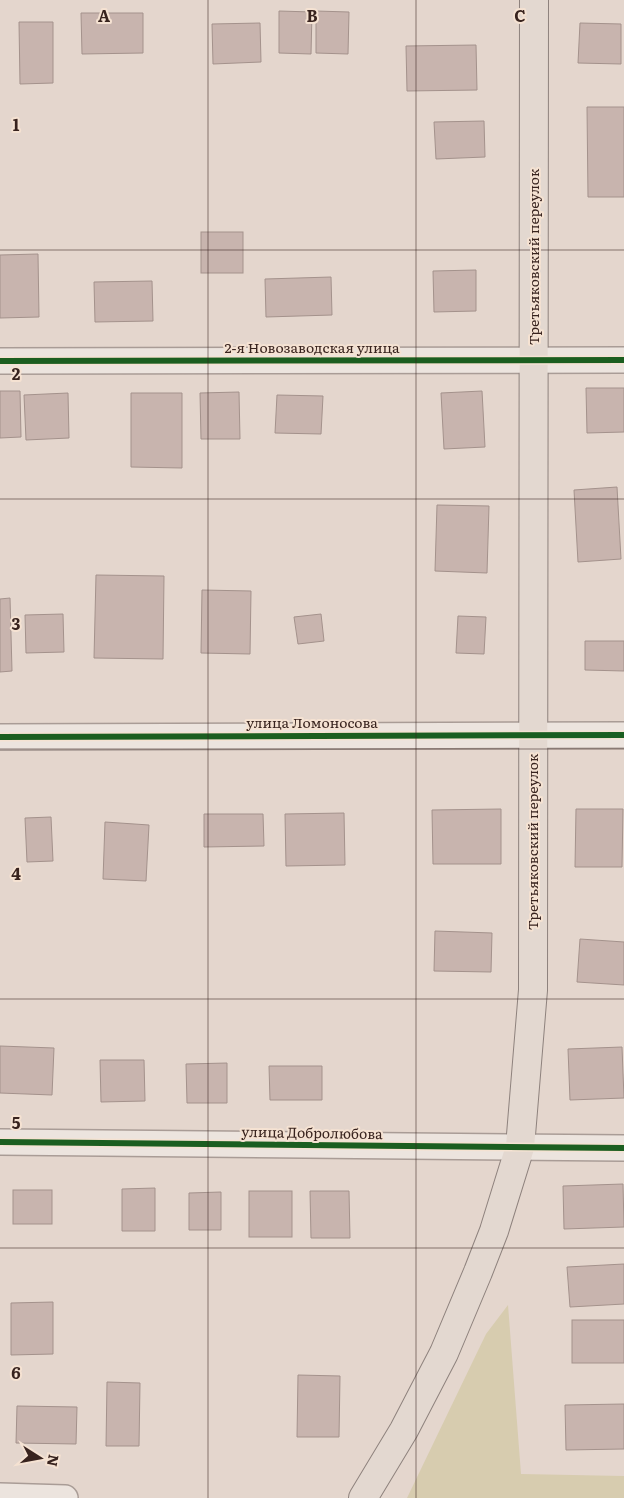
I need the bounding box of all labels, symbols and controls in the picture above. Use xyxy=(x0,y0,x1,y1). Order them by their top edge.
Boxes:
text: A xyxy=(98,3,110,27)
text: B xyxy=(306,3,318,27)
text: C xyxy=(514,3,526,27)
text: 1 xyxy=(13,112,20,136)
street label: Третьяковский переулок xyxy=(523,168,543,345)
street label: 2-я Новозаводская улица xyxy=(224,337,400,357)
text: 2 xyxy=(12,361,21,385)
text: 3 xyxy=(12,611,21,635)
street label: улица Ломоносова xyxy=(246,712,378,732)
street label: Третьяковский переулок xyxy=(522,753,542,930)
text: 4 xyxy=(11,861,21,885)
text: 5 xyxy=(12,1110,21,1134)
street label: улица Добролюбова xyxy=(241,1121,383,1143)
text: 6 xyxy=(11,1360,21,1384)
north arrow xyxy=(15,1433,65,1483)
text: N xyxy=(43,1453,65,1469)

